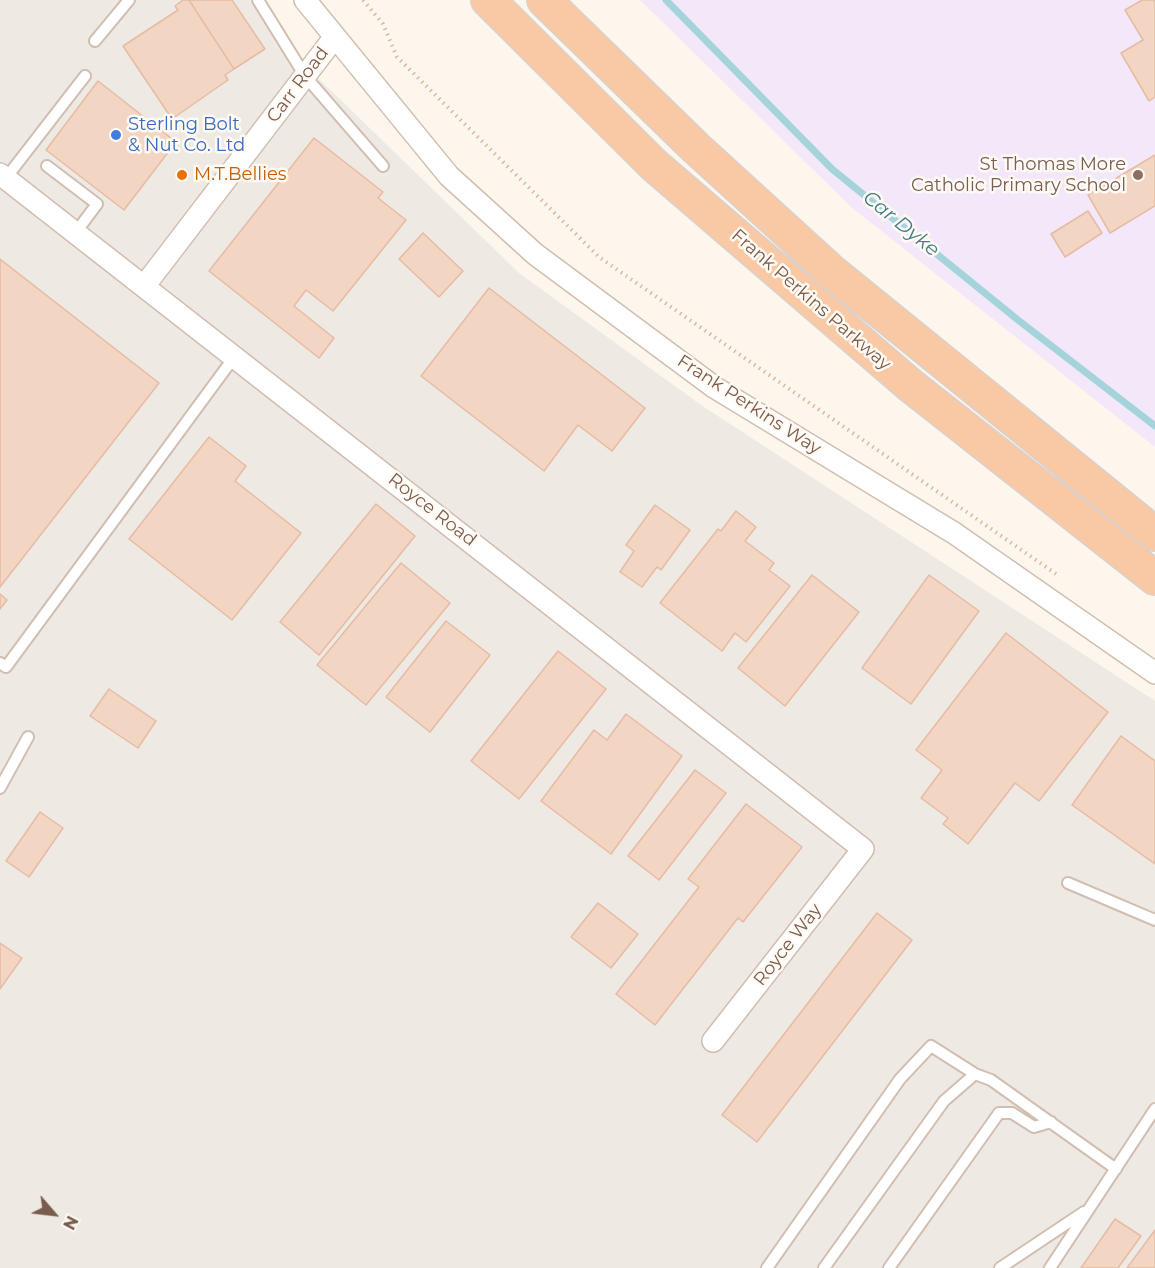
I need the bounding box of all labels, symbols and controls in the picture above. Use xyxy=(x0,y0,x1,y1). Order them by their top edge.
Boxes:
street label: Carr Road xyxy=(262,43,334,127)
place label: Sterling Bolt & Nut Co. Ltd xyxy=(128,114,245,156)
marker: Sterling Bolt & Nut Co. Ltd xyxy=(109,128,123,142)
place label: St Thomas More Catholic Primary School xyxy=(911,154,1126,196)
place label: M.T.Bellies xyxy=(194,164,287,186)
marker: M.T.Bellies xyxy=(175,168,189,182)
marker: St Thomas More Catholic Primary School xyxy=(1131,168,1145,182)
water label: Car Dyke xyxy=(858,186,944,262)
street label: Frank Perkins Parkway xyxy=(727,225,895,375)
street label: Frank Perkins Way xyxy=(673,350,825,460)
street label: Royce Road xyxy=(384,469,480,551)
street label: Royce Way xyxy=(749,900,827,990)
north arrow xyxy=(24,1184,84,1244)
text: N xyxy=(59,1213,82,1233)

